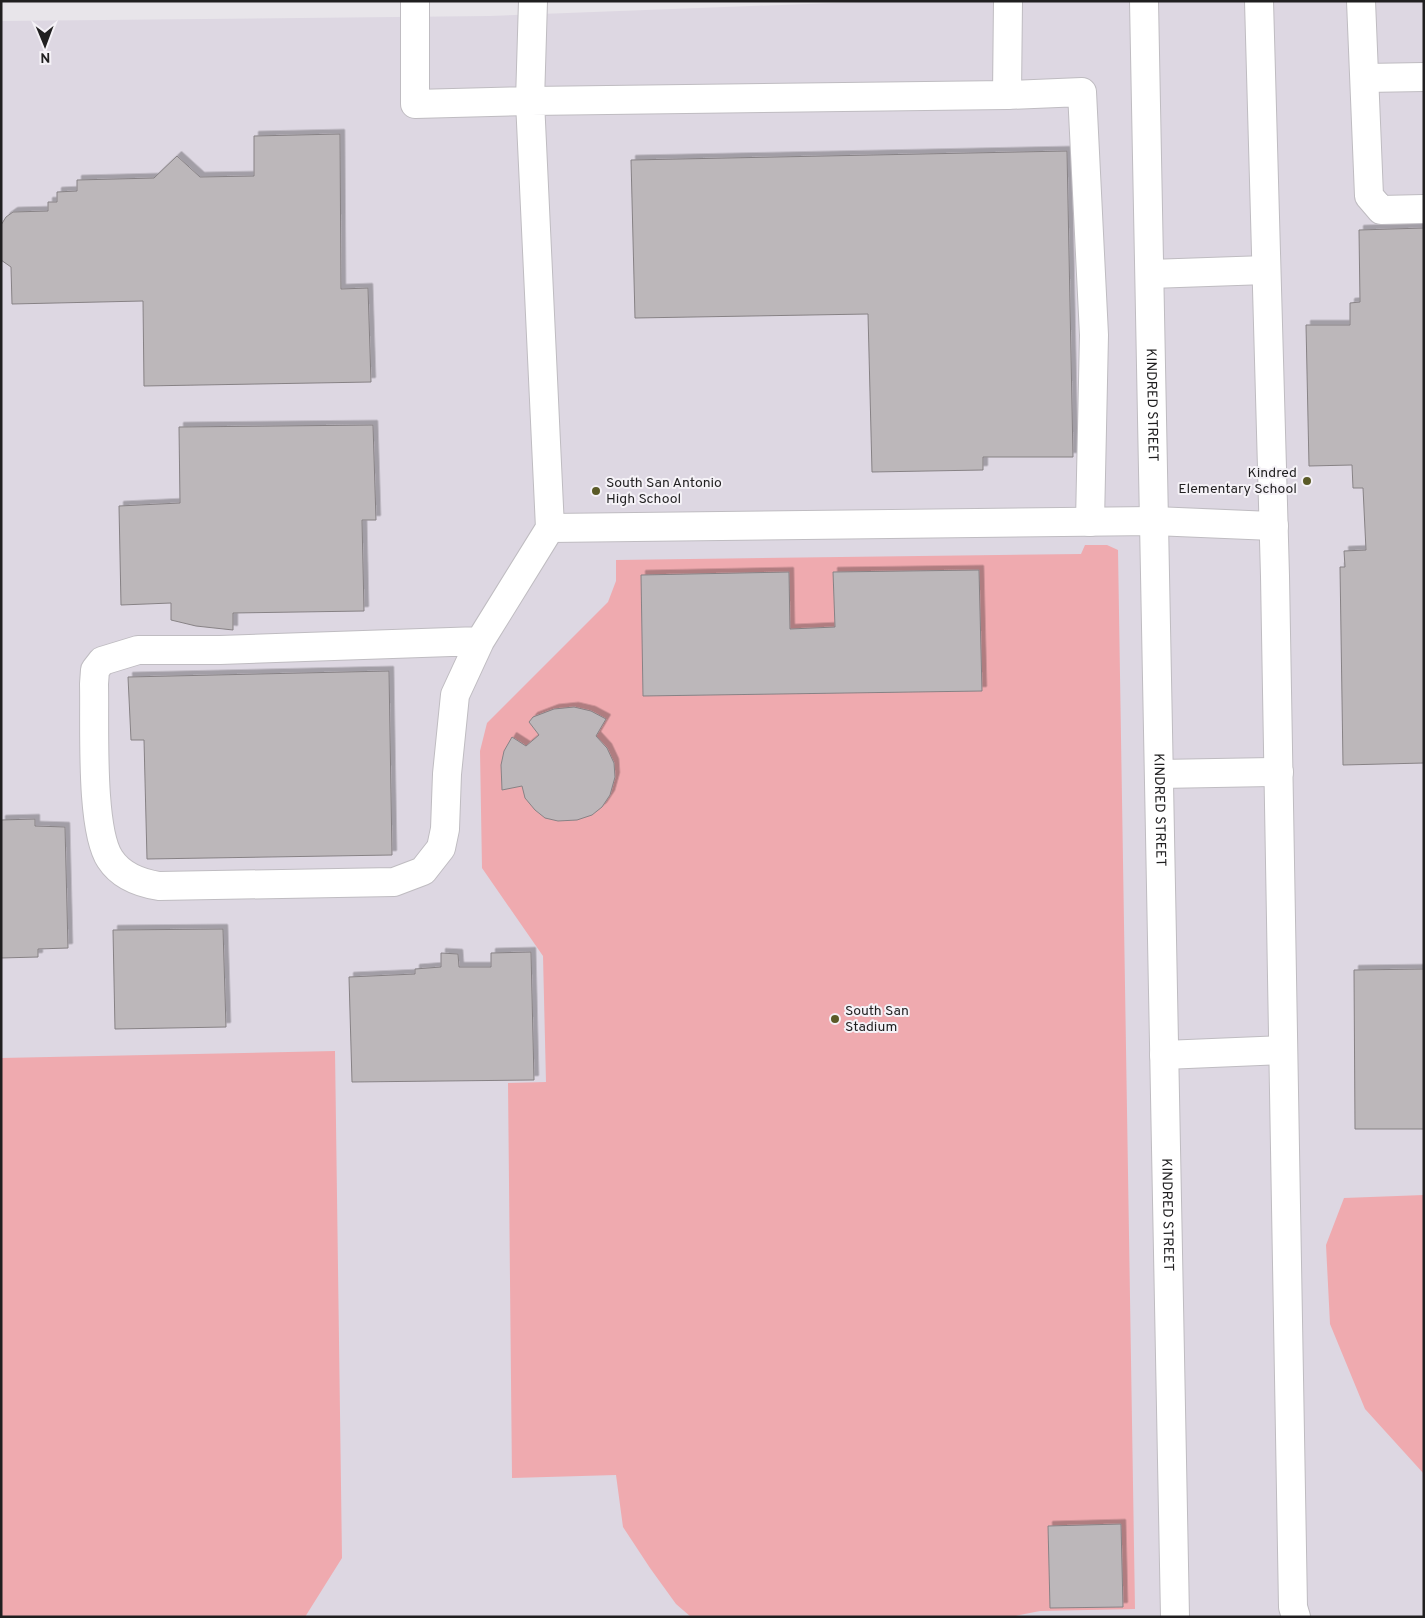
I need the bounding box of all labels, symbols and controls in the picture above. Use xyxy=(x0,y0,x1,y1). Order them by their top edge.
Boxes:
north arrow xyxy=(20,20,70,70)
text: N xyxy=(40,48,50,65)
street label: KINDRED STREET xyxy=(1142,348,1161,462)
place label: Kindred Elementary School xyxy=(1178,465,1297,498)
place label: South San Antonio High School xyxy=(606,475,722,508)
marker: Kindred Elementary School xyxy=(1301,475,1313,487)
marker: South San Antonio High School xyxy=(590,485,602,497)
street label: KINDRED STREET xyxy=(1150,753,1169,867)
place label: South San Stadium xyxy=(845,1003,909,1036)
marker: South San Stadium xyxy=(829,1013,841,1025)
street label: KINDRED STREET xyxy=(1158,1158,1177,1272)

